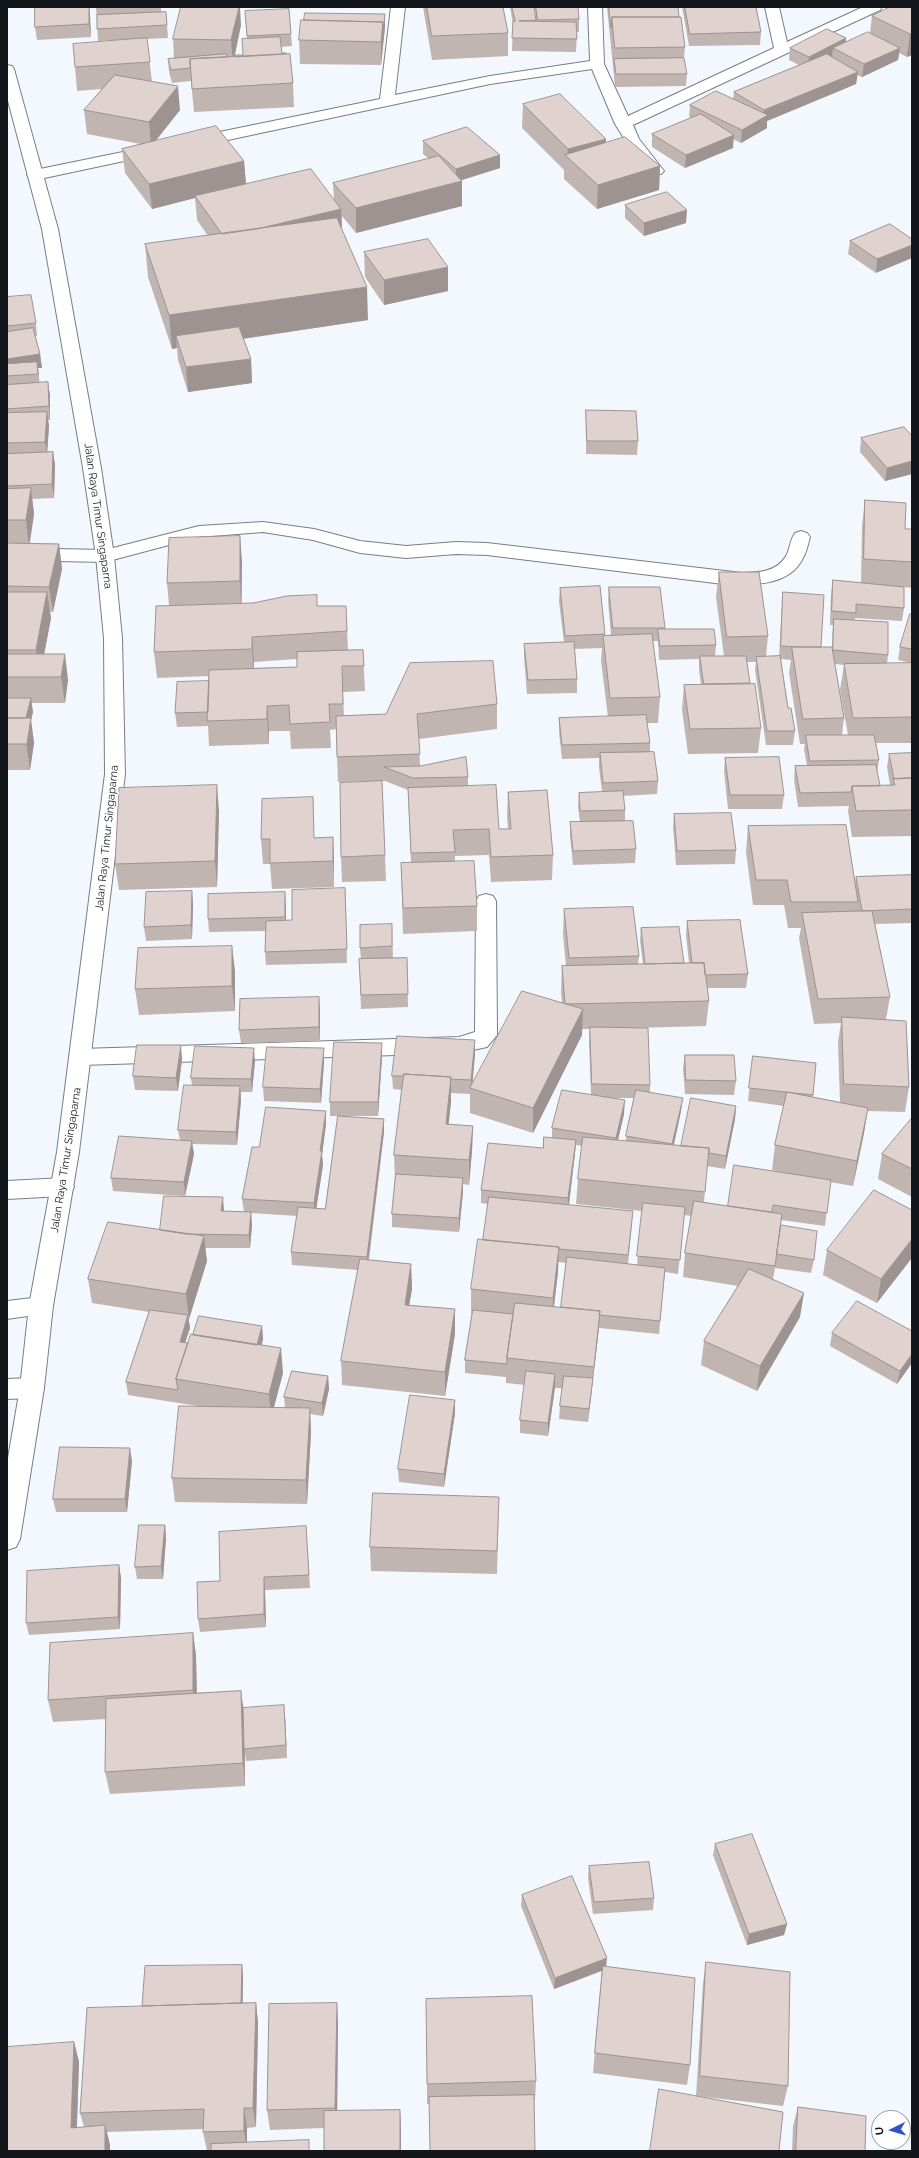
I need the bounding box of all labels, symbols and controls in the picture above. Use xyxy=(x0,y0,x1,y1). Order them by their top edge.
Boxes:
street label: Jalan Raya Timur Singaparna xyxy=(81,442,115,590)
street label: Jalan Raya Timur Singaparna xyxy=(93,764,121,912)
street label: Jalan Raya Timur Singaparna xyxy=(48,1087,84,1233)
north arrow xyxy=(871,2110,911,2150)
text: U xyxy=(873,2126,886,2136)

